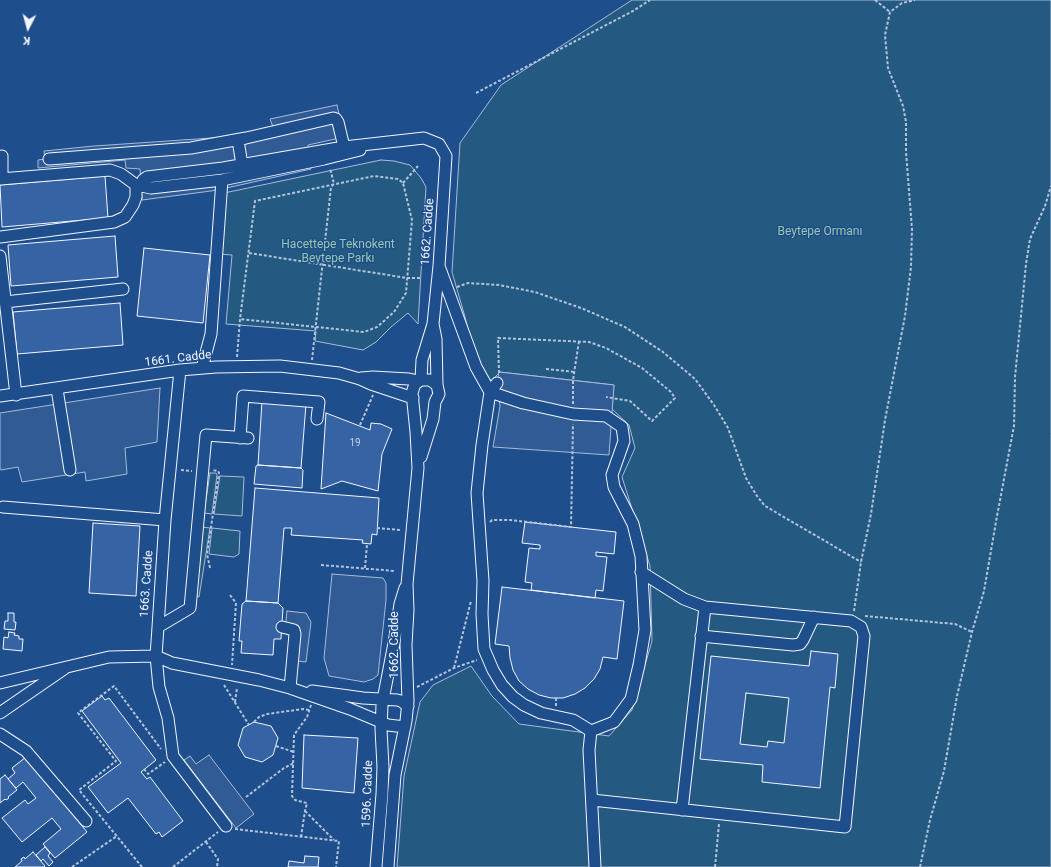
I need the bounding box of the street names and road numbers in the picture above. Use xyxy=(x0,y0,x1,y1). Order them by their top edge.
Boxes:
street label: 1662. Cadde xyxy=(418,198,438,266)
street label: 1661. Cadde xyxy=(144,348,212,370)
street label: 1663. Cadde xyxy=(137,550,157,618)
street label: 1662. Cadde xyxy=(388,611,402,679)
street label: 1596. Cadde xyxy=(360,760,376,828)

